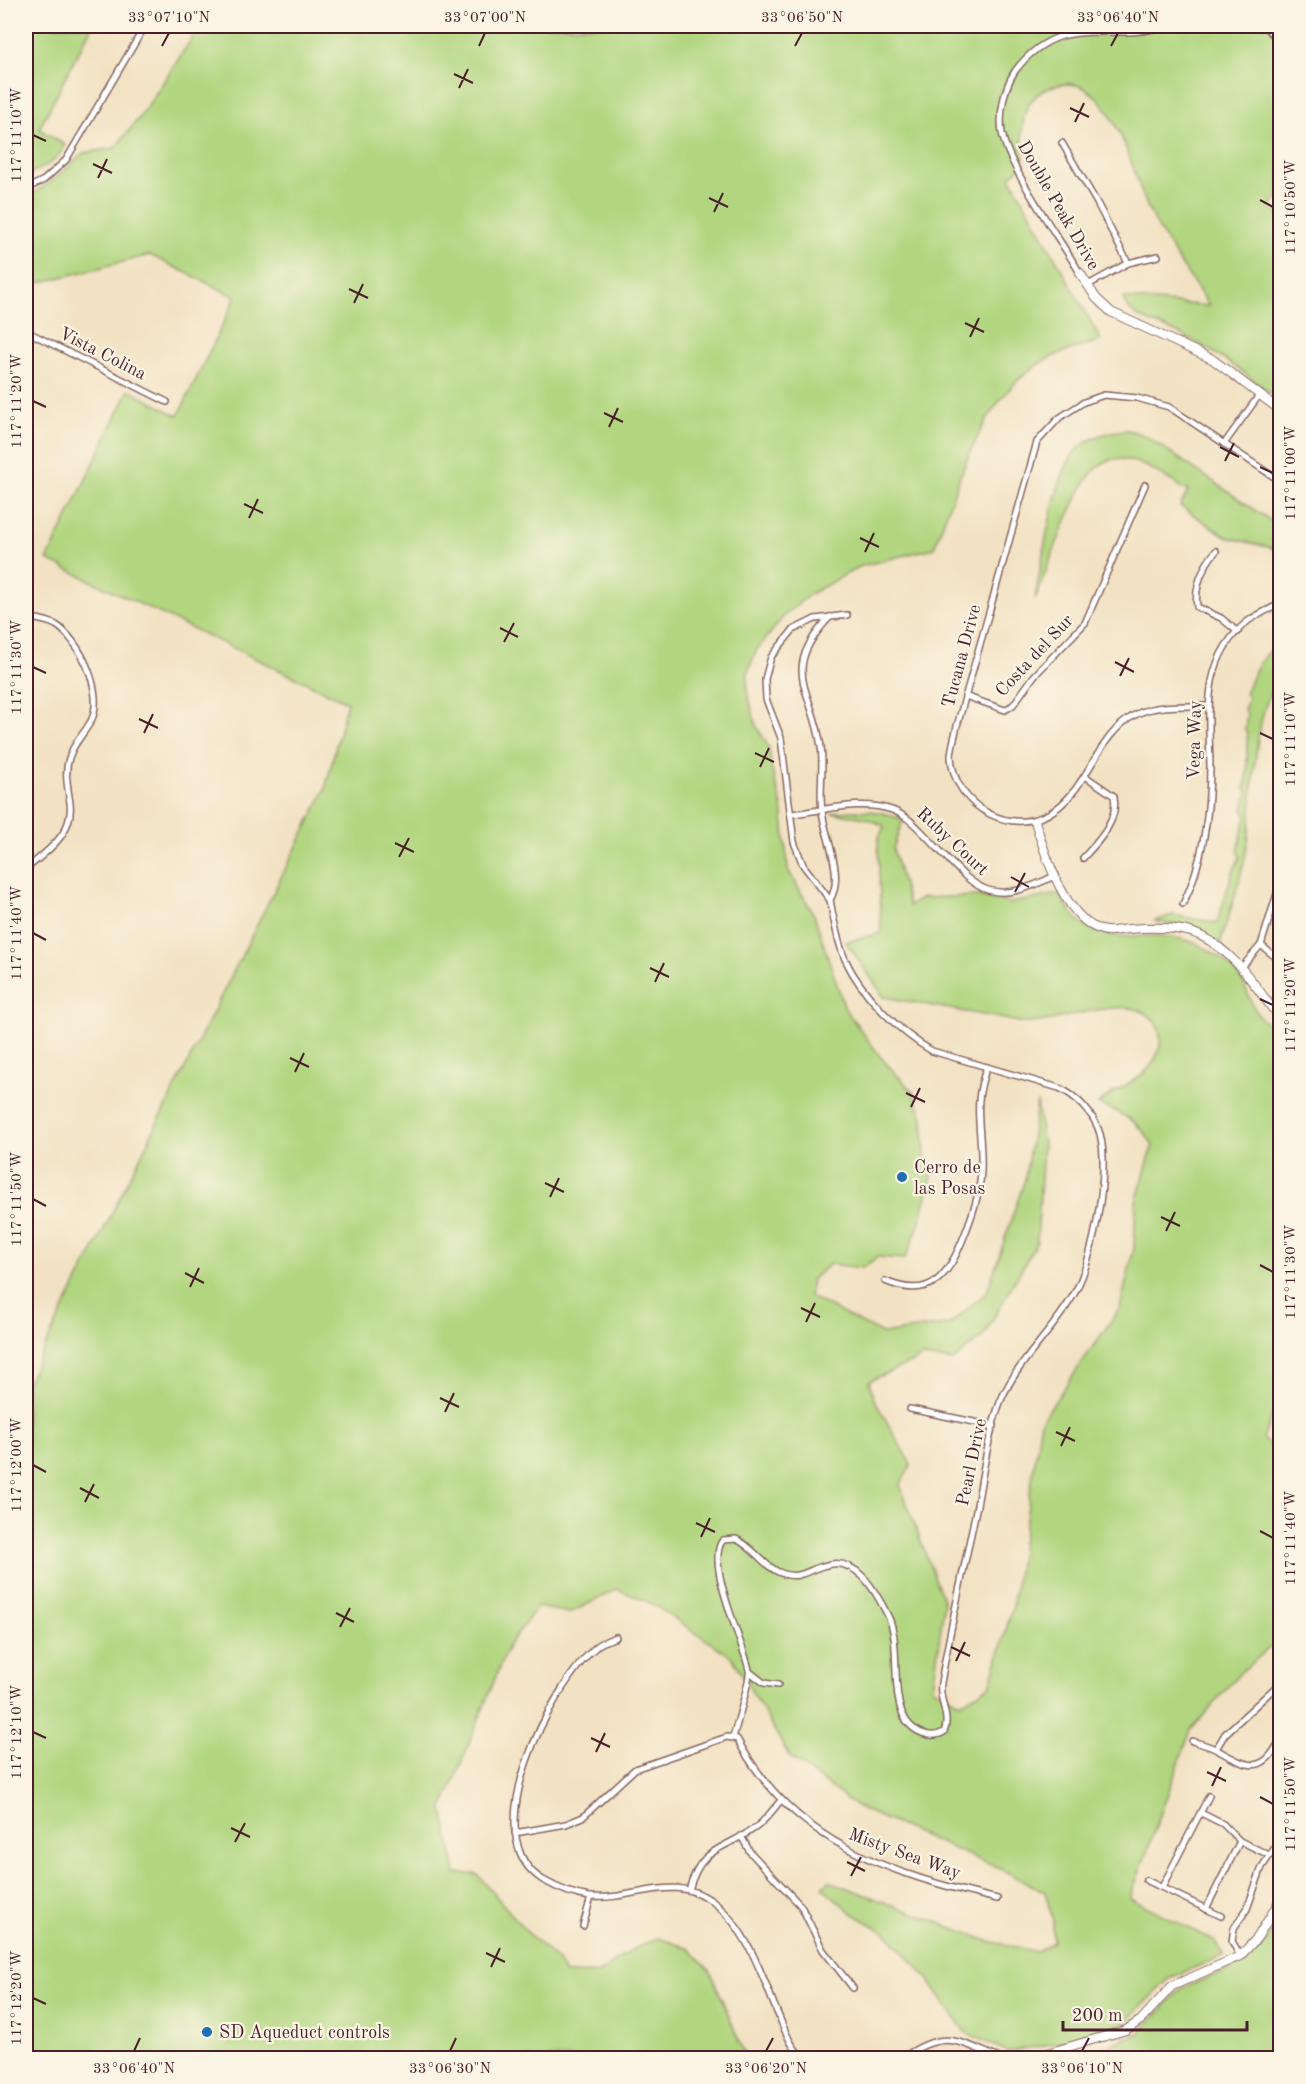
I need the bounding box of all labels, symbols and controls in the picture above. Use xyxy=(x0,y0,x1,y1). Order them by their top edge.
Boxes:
text: 33°07'10"N xyxy=(128,11,210,26)
text: 33°07'00"N xyxy=(444,11,526,26)
text: 33°06'50"N xyxy=(761,11,843,26)
text: 33°06'40"N xyxy=(1077,11,1159,26)
text: 117°11'10"W xyxy=(10,87,25,183)
street label: Double Peak Drive xyxy=(1014,138,1102,273)
text: 117°10'50"W xyxy=(1284,159,1299,255)
street label: Vista Colina xyxy=(56,324,149,384)
text: 117°11'20"W xyxy=(10,353,25,449)
text: 117°11'00"W xyxy=(1284,425,1299,521)
street label: Tucana Drive xyxy=(940,603,984,710)
street label: Costa del Sur xyxy=(992,611,1077,700)
text: 117°11'30"W xyxy=(10,619,25,715)
text: 117°11'10"W xyxy=(1284,691,1299,787)
street label: Vega Way xyxy=(1185,699,1205,780)
street label: Ruby Court xyxy=(913,804,992,879)
text: 117°11'40"W xyxy=(10,885,25,981)
text: 117°11'20"W xyxy=(1284,957,1299,1053)
text: 117°11'50"W xyxy=(10,1151,25,1247)
place label: Cerro de las Posas xyxy=(914,1159,986,1198)
marker: Cerro de las Posas xyxy=(895,1170,909,1184)
text: 117°11'30"W xyxy=(1284,1224,1299,1320)
text: 117°12'00"W xyxy=(10,1417,25,1513)
street label: Pearl Drive xyxy=(954,1417,990,1508)
text: 117°11'40"W xyxy=(1284,1490,1299,1586)
text: 117°12'10"W xyxy=(10,1684,25,1780)
text: 117°11'50"W xyxy=(1284,1756,1299,1852)
street label: Misty Sea Way xyxy=(846,1825,964,1883)
text: 117°12'20"W xyxy=(10,1950,25,2046)
scale bar xyxy=(1063,1994,1248,2032)
text: 200 m xyxy=(1072,2007,1123,2025)
place label: SD Aqueduct controls xyxy=(219,2024,390,2042)
marker: SD Aqueduct controls xyxy=(200,2025,214,2039)
text: 33°06'40"N xyxy=(93,2062,175,2077)
text: 33°06'30"N xyxy=(409,2062,491,2077)
text: 33°06'20"N xyxy=(725,2062,807,2077)
text: 33°06'10"N xyxy=(1041,2062,1123,2077)

